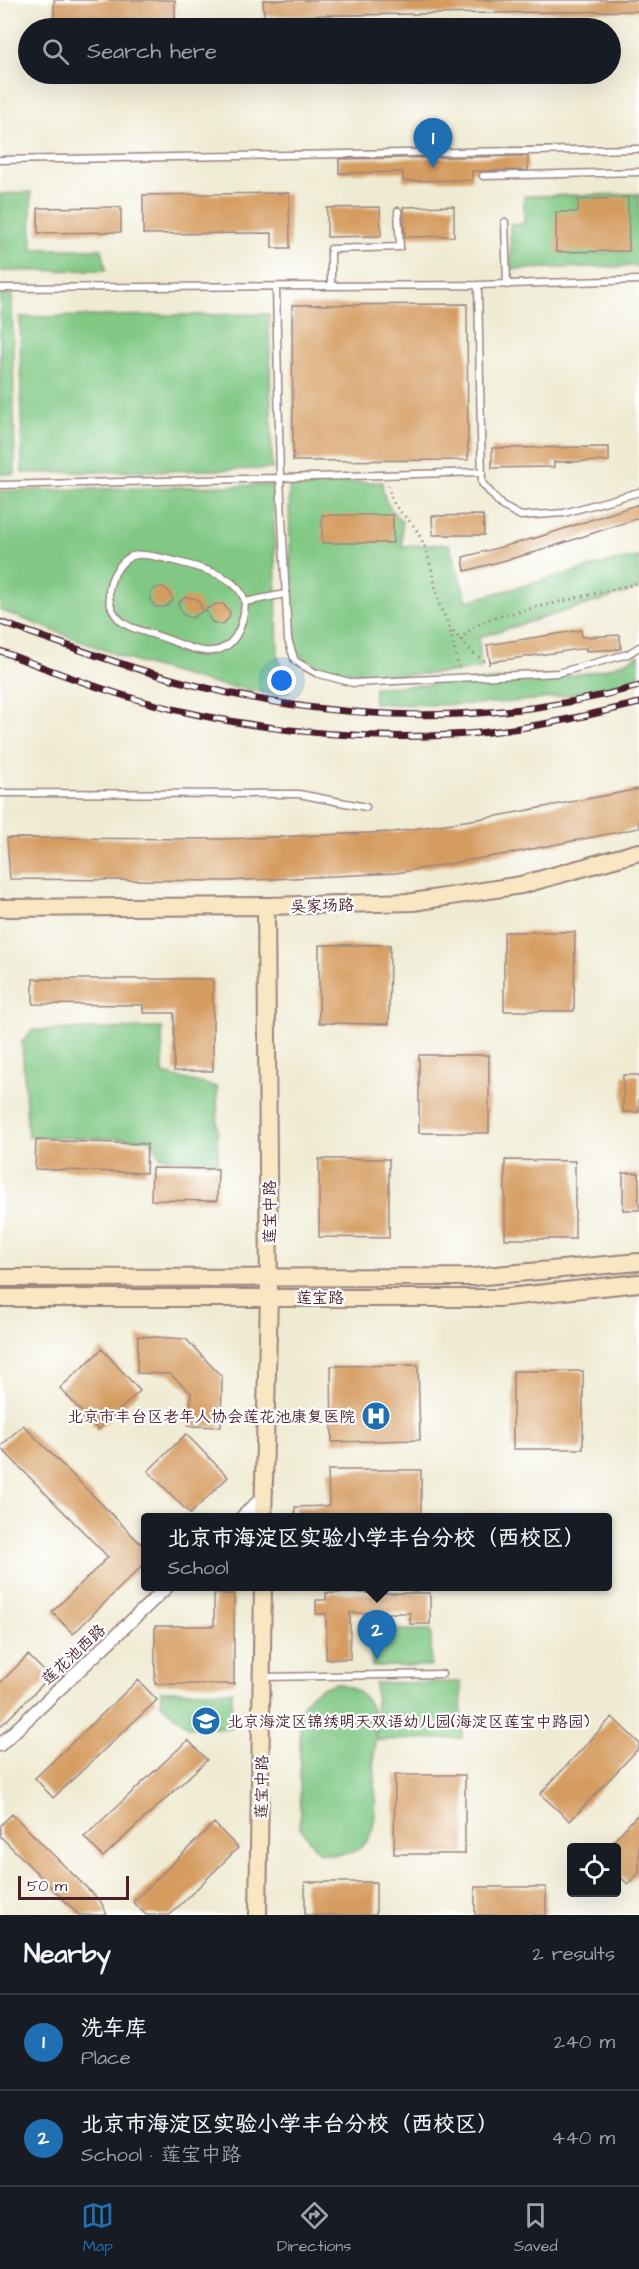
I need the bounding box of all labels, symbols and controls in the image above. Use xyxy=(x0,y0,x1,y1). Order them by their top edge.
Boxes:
search box xyxy=(18,18,621,84)
icon: search xyxy=(39,35,72,68)
text: Search here xyxy=(87,36,217,67)
pin: 1 xyxy=(414,118,452,168)
your location xyxy=(267,666,296,695)
street label: 吴家场路 xyxy=(290,894,354,918)
street label: 莲宝中路 xyxy=(259,1180,281,1244)
street label: 莲宝路 xyxy=(296,1287,344,1309)
hospital icon: 北京市丰台区老年人协会莲花池康复医院 xyxy=(360,1400,392,1432)
place label: 北京市丰台区老年人协会莲花池康复医院 xyxy=(67,1406,355,1428)
popup xyxy=(141,1513,612,1591)
text: 北京市海淀区实验小学丰台分校（西校区） xyxy=(167,1523,586,1554)
text: School xyxy=(167,1554,229,1582)
pin: 2 xyxy=(358,1610,397,1660)
street label: 莲花池西路 xyxy=(37,1619,110,1690)
school or university icon: 北京海淀区锦绣明天双语幼儿园(海淀区莲宝中路园) xyxy=(190,1705,222,1737)
place label: 北京海淀区锦绣明天双语幼儿园(海淀区莲宝中路园) xyxy=(227,1711,590,1733)
street label: 莲宝中路 xyxy=(250,1755,274,1819)
map controls xyxy=(567,1843,621,1897)
button: locate xyxy=(567,1843,621,1897)
scale bar xyxy=(18,1873,129,1900)
text: 50 m xyxy=(27,1875,67,1897)
text: Nearby xyxy=(24,1936,111,1972)
text: 2 results xyxy=(532,1940,615,1968)
text: 洗车库 xyxy=(81,2013,147,2044)
text: 1 xyxy=(42,2028,45,2056)
text: 240 m xyxy=(554,2028,615,2056)
text: Place xyxy=(81,2044,131,2072)
text: 北京市海淀区实验小学丰台分校（西校区） xyxy=(81,2109,499,2140)
text: 2 xyxy=(38,2124,49,2152)
text: 440 m xyxy=(552,2124,615,2152)
text: School · 莲宝中路 xyxy=(81,2141,241,2169)
tab: Map xyxy=(81,2199,114,2257)
tab: Directions xyxy=(277,2199,351,2257)
tab: Saved xyxy=(514,2199,558,2257)

